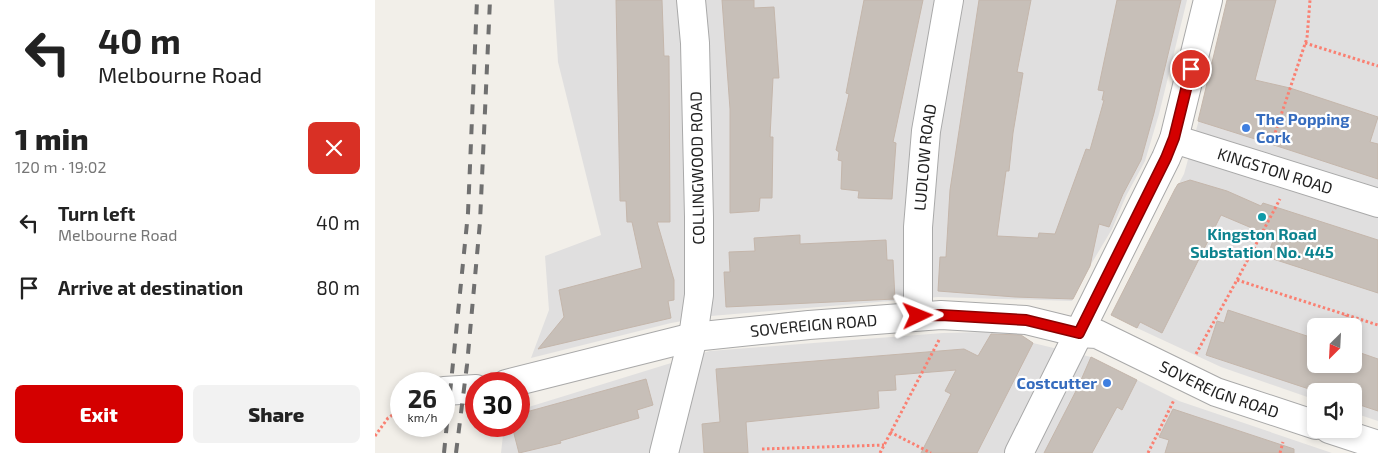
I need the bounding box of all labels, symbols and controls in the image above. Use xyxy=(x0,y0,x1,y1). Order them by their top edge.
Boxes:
text: 40 m xyxy=(98,19,181,61)
icon: left xyxy=(15,20,80,85)
pin xyxy=(1170,48,1212,90)
icon: arrive xyxy=(1177,55,1205,83)
text: Melbourne Road xyxy=(98,61,262,87)
street label: COLLINGWOOD ROAD xyxy=(686,91,707,245)
street label: LUDLOW ROAD xyxy=(909,102,940,212)
place label: The Popping Cork xyxy=(1256,109,1350,146)
text: 1 min xyxy=(15,120,89,156)
button: close xyxy=(308,122,360,174)
marker: The Popping Cork xyxy=(1240,122,1252,134)
street label: KINGSTON ROAD xyxy=(1215,143,1335,197)
text: 120 m · 19:02 xyxy=(15,157,106,176)
text: Turn left xyxy=(58,202,135,225)
icon: left xyxy=(15,209,43,237)
text: 40 m xyxy=(316,211,360,234)
marker: Kingston Road Substation No. 445 xyxy=(1256,211,1268,223)
place label: Kingston Road Substation No. 445 xyxy=(1190,224,1334,261)
text: Melbourne Road xyxy=(58,225,177,244)
icon: arrive xyxy=(15,274,43,302)
text: Arrive at destination xyxy=(58,276,243,299)
text: 80 m xyxy=(316,276,360,299)
position arrow xyxy=(891,289,943,341)
street label: SOVEREIGN ROAD xyxy=(749,310,878,340)
north arrow xyxy=(1307,318,1363,372)
map controls xyxy=(1307,318,1362,438)
street label: SOVEREIGN ROAD xyxy=(1157,356,1282,421)
speed limit sign: 30 xyxy=(465,372,530,437)
place label: Costcutter xyxy=(1016,373,1097,392)
marker: Costcutter xyxy=(1101,377,1113,389)
text: 26 xyxy=(408,383,437,413)
button: sound xyxy=(1307,383,1362,438)
button: Exit xyxy=(15,385,183,443)
button: Share xyxy=(193,385,360,443)
text: km/h xyxy=(408,410,437,424)

